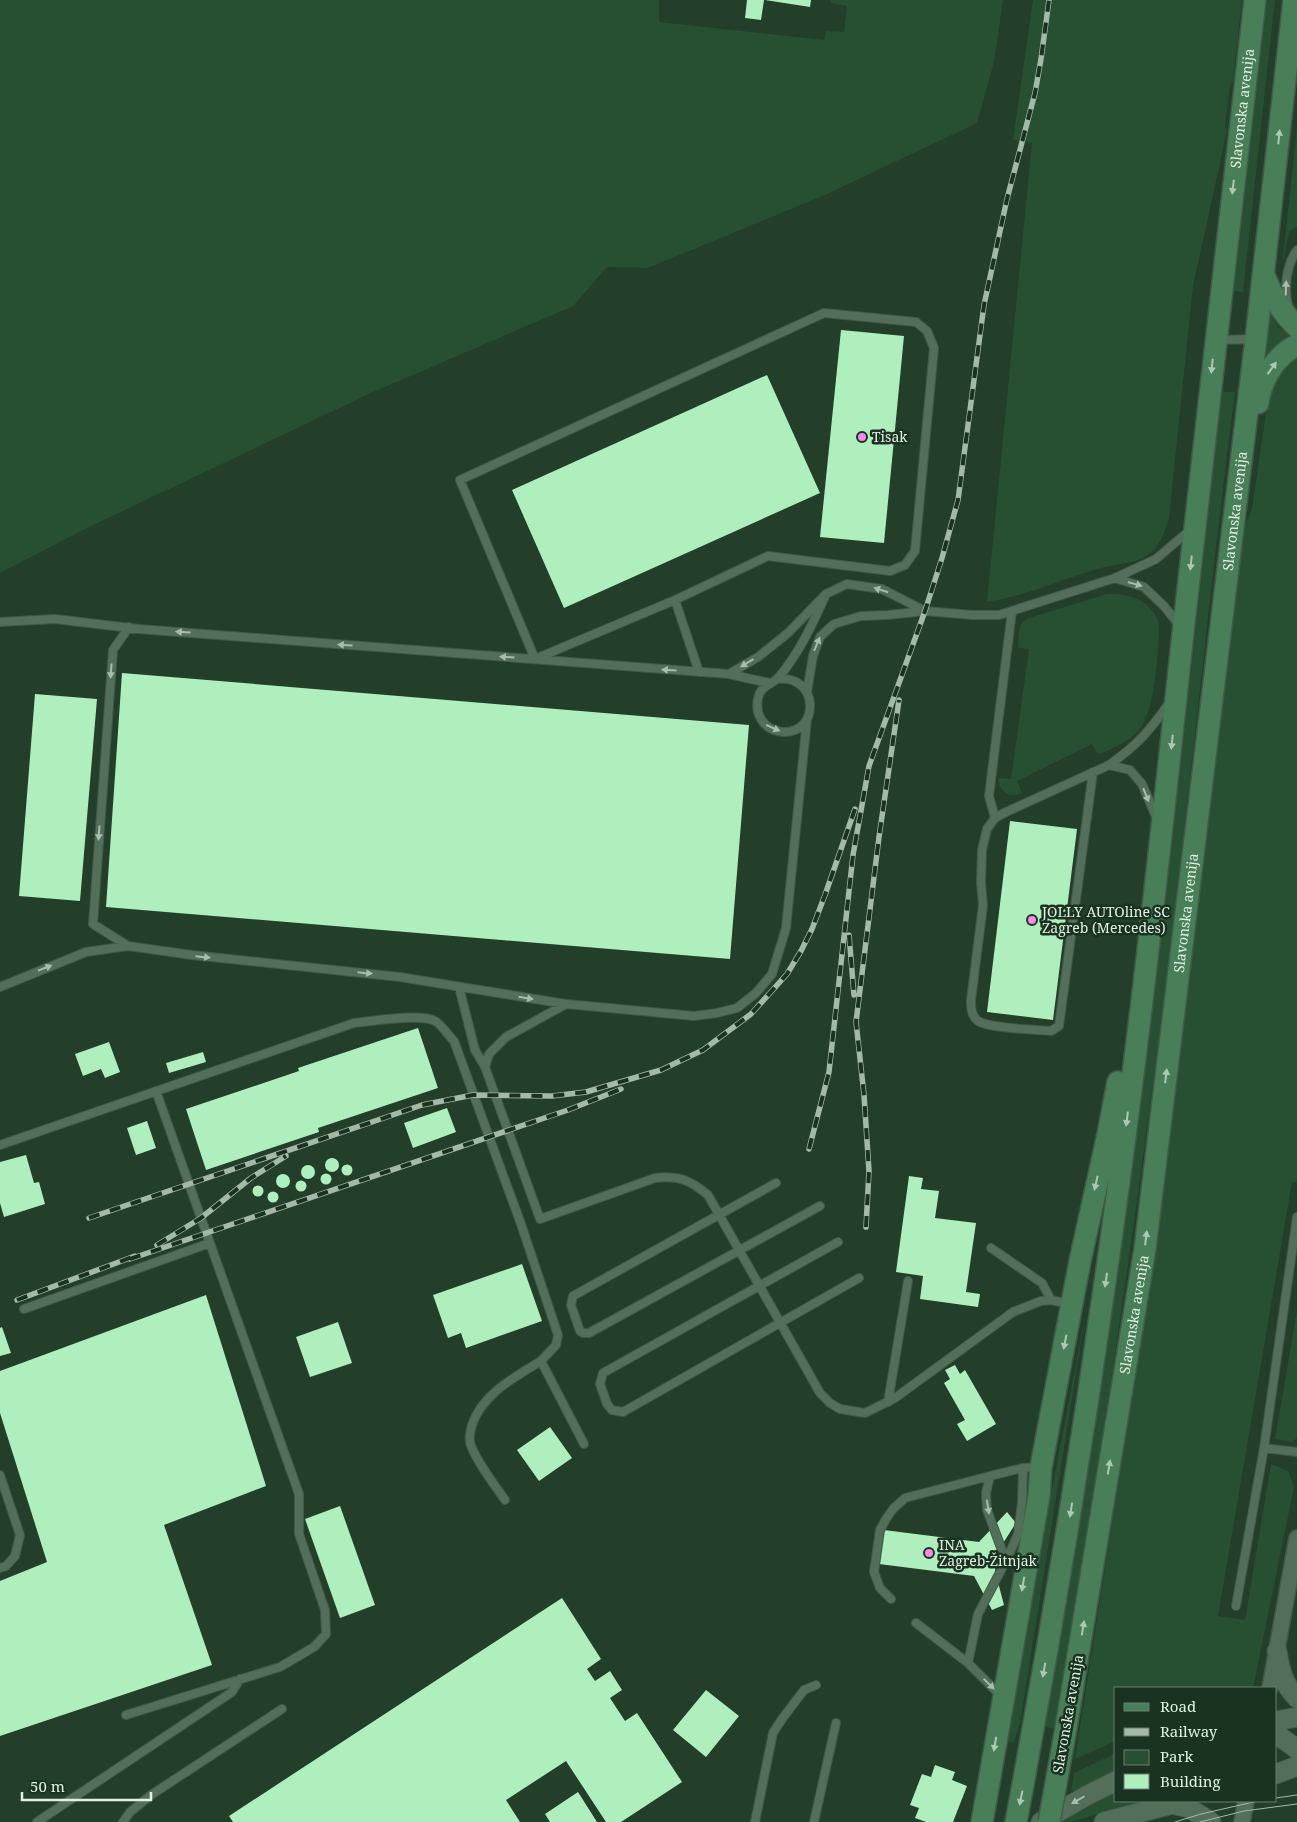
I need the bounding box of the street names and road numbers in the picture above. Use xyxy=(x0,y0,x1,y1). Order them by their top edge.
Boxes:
street label: Slavonska avenija xyxy=(1225,47,1258,169)
street label: Slavonska avenija xyxy=(1218,450,1251,572)
street label: Slavonska avenija xyxy=(1169,852,1202,974)
street label: Slavonska avenija xyxy=(1115,1254,1153,1375)
street label: Slavonska avenija xyxy=(1048,1653,1087,1775)

